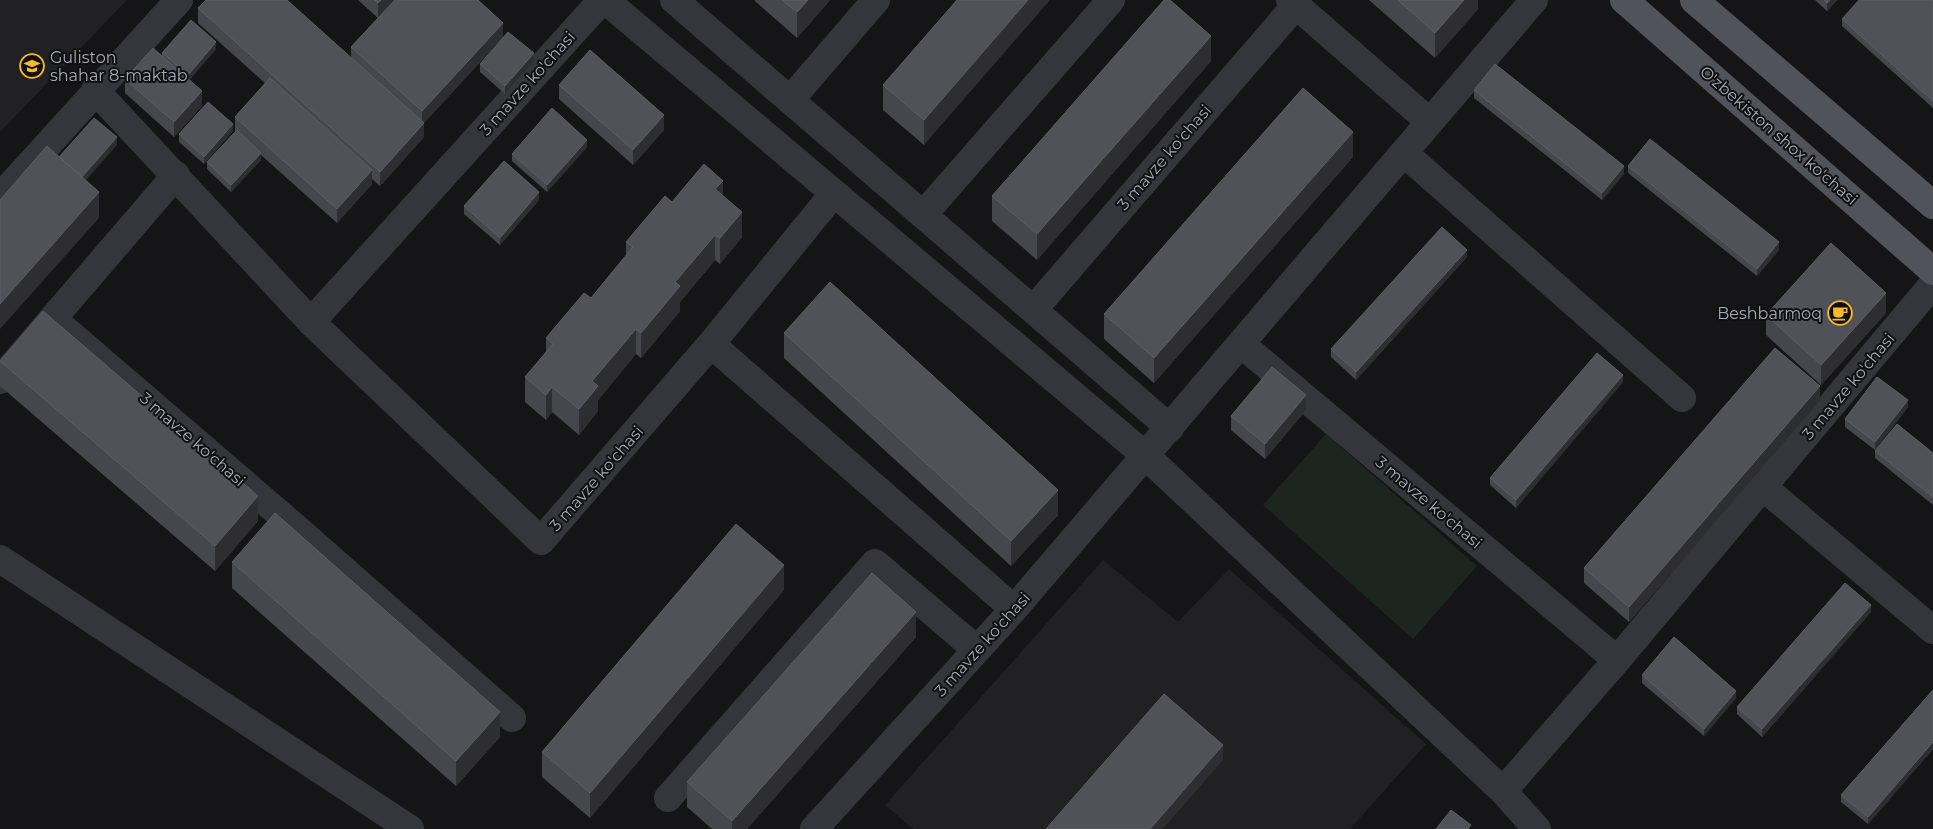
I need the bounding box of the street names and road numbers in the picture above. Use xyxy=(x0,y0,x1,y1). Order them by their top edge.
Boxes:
street label: 3 mavze ko'chasi xyxy=(476,28,579,139)
street label: O'zbekiston shox ko'chasi xyxy=(1696,62,1861,209)
street label: 3 mavze ko'chasi xyxy=(1114,101,1215,214)
street label: 3 mavze ko'chasi xyxy=(1798,329,1898,443)
street label: 3 mavze ko'chasi xyxy=(136,389,249,490)
street label: 3 mavze ko'chasi xyxy=(546,422,647,535)
street label: 3 mavze ko'chasi xyxy=(1372,452,1486,552)
street label: 3 mavze ko'chasi xyxy=(931,589,1034,700)

